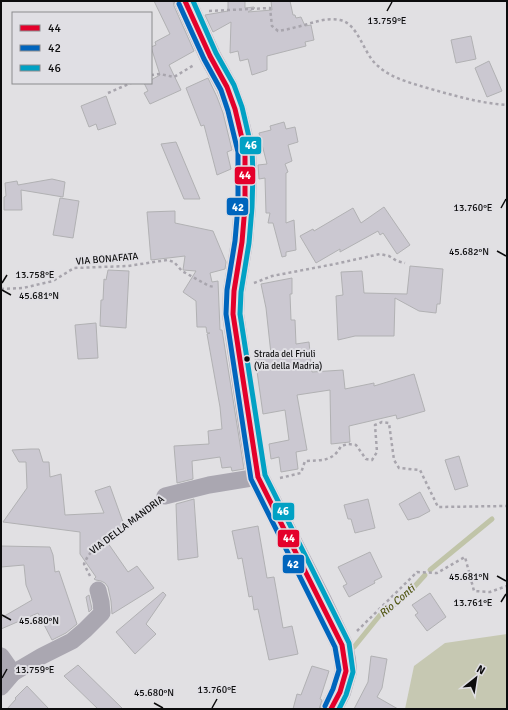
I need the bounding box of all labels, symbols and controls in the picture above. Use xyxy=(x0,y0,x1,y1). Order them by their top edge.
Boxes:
legend xyxy=(12,12,152,84)
text: 13.759°E xyxy=(368,15,407,27)
text: 44 xyxy=(48,21,61,36)
text: 42 xyxy=(48,41,61,56)
text: 46 xyxy=(48,61,61,76)
line badge: 46 xyxy=(239,136,262,155)
text: 46 xyxy=(245,139,257,152)
line badge: 44 xyxy=(234,166,256,185)
text: 44 xyxy=(239,169,251,182)
line badge: 42 xyxy=(226,197,249,216)
text: 42 xyxy=(232,201,244,214)
text: 13.760°E xyxy=(454,202,493,214)
text: 45.682°N xyxy=(449,246,489,258)
street label: VIA BONAFATA xyxy=(75,250,139,268)
text: 13.758°E xyxy=(16,269,55,281)
text: 45.681°N xyxy=(19,290,59,302)
place label: Strada del Friuli (Via della Madria) xyxy=(254,349,322,372)
marker: Strada del Friuli (Via della Madria) xyxy=(242,354,252,364)
street label: VIA DELLA MANDRIA xyxy=(87,493,167,557)
line badge: 46 xyxy=(272,502,295,521)
text: 46 xyxy=(277,505,289,518)
line badge: 44 xyxy=(277,529,300,548)
text: 44 xyxy=(283,532,295,545)
line badge: 42 xyxy=(282,554,305,574)
text: 42 xyxy=(287,558,299,571)
text: 45.681°N xyxy=(449,571,489,583)
water label: Rio Conti xyxy=(377,581,418,620)
text: 13.761°E xyxy=(454,597,493,609)
text: 45.680°N xyxy=(19,615,59,627)
north arrow xyxy=(456,658,496,698)
text: N xyxy=(474,662,487,677)
text: 13.759°E xyxy=(16,664,55,676)
text: 13.760°E xyxy=(198,684,237,696)
text: 45.680°N xyxy=(134,687,174,699)

